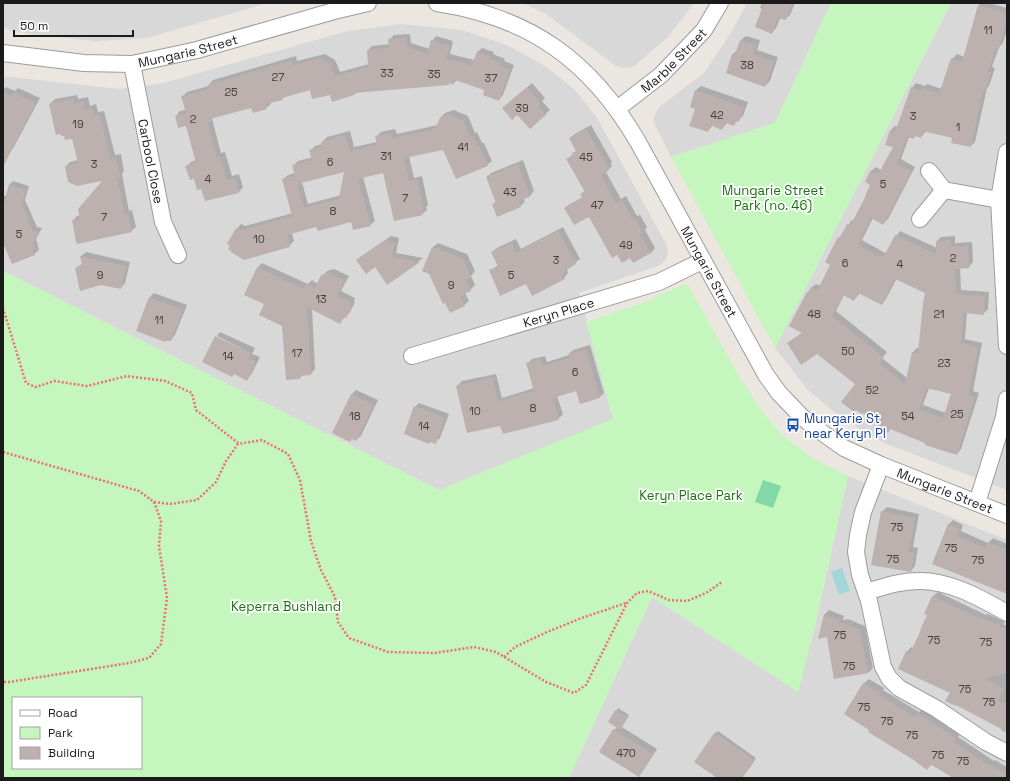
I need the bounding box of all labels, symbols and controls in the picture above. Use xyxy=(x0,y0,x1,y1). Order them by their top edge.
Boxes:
scale bar xyxy=(14,12,133,38)
text: 50 m xyxy=(20,18,48,34)
house number: 11 xyxy=(983,23,993,37)
street label: Marble Street xyxy=(637,24,711,97)
street label: Mungarie Street xyxy=(137,31,240,71)
house number: 38 xyxy=(740,58,754,72)
house number: 33 xyxy=(380,66,394,80)
house number: 35 xyxy=(427,67,441,81)
house number: 27 xyxy=(272,70,284,84)
house number: 37 xyxy=(485,71,497,85)
house number: 25 xyxy=(224,85,238,99)
house number: 39 xyxy=(515,101,529,115)
house number: 42 xyxy=(710,108,724,122)
house number: 3 xyxy=(910,109,917,123)
house number: 2 xyxy=(190,112,197,126)
house number: 19 xyxy=(72,117,84,131)
street label: Carbool Close xyxy=(134,117,167,205)
house number: 1 xyxy=(956,120,960,134)
house number: 41 xyxy=(457,140,469,154)
house number: 31 xyxy=(380,149,392,163)
house number: 45 xyxy=(579,150,593,164)
house number: 6 xyxy=(327,155,334,169)
house number: 3 xyxy=(91,157,98,171)
house number: 4 xyxy=(205,172,212,186)
house number: 5 xyxy=(880,177,887,191)
park label: Mungarie Street Park (no. 46) xyxy=(722,182,824,214)
house number: 43 xyxy=(503,185,517,199)
house number: 7 xyxy=(402,191,408,205)
house number: 47 xyxy=(591,198,603,212)
house number: 8 xyxy=(330,204,337,218)
house number: 7 xyxy=(101,210,107,224)
street label: Mungarie Street xyxy=(677,223,741,321)
house number: 5 xyxy=(16,227,23,241)
house number: 10 xyxy=(253,232,265,246)
house number: 49 xyxy=(619,238,633,252)
house number: 2 xyxy=(950,251,957,265)
house number: 3 xyxy=(553,253,560,267)
house number: 6 xyxy=(842,256,849,270)
house number: 4 xyxy=(897,257,904,271)
house number: 9 xyxy=(97,268,104,282)
house number: 5 xyxy=(508,268,515,282)
house number: 9 xyxy=(448,278,455,292)
house number: 13 xyxy=(315,292,327,306)
street label: Keryn Place xyxy=(521,294,596,331)
house number: 48 xyxy=(807,307,821,321)
house number: 21 xyxy=(933,307,945,321)
house number: 11 xyxy=(154,313,164,327)
house number: 50 xyxy=(841,344,855,358)
house number: 17 xyxy=(292,346,302,360)
house number: 14 xyxy=(222,349,234,363)
house number: 23 xyxy=(937,356,951,370)
house number: 6 xyxy=(572,365,579,379)
house number: 52 xyxy=(865,383,879,397)
house number: 8 xyxy=(530,401,537,415)
house number: 10 xyxy=(469,404,481,418)
house number: 25 xyxy=(950,407,964,421)
house number: 18 xyxy=(349,409,361,423)
house number: 54 xyxy=(901,409,915,423)
place label: Mungarie St near Keryn Pl xyxy=(804,410,886,442)
bus stop icon: Mungarie St near Keryn Pl xyxy=(785,417,801,433)
house number: 14 xyxy=(418,419,430,433)
street label: Mungarie Street xyxy=(894,464,995,518)
park label: Keryn Place Park xyxy=(639,487,743,504)
house number: 75 xyxy=(891,520,904,534)
house number: 75 xyxy=(945,541,958,555)
house number: 75 xyxy=(887,552,900,566)
house number: 75 xyxy=(972,553,985,567)
park label: Keperra Bushland xyxy=(231,598,341,615)
house number: 75 xyxy=(834,628,847,642)
house number: 75 xyxy=(928,633,941,647)
house number: 75 xyxy=(980,635,993,649)
house number: 75 xyxy=(843,659,856,673)
house number: 75 xyxy=(959,682,972,696)
house number: 75 xyxy=(983,695,996,709)
legend xyxy=(12,697,142,769)
house number: 75 xyxy=(858,700,871,714)
text: Road xyxy=(48,705,77,721)
house number: 75 xyxy=(881,714,894,728)
text: Park xyxy=(48,725,73,741)
house number: 75 xyxy=(906,728,919,742)
text: Building xyxy=(48,745,95,761)
house number: 470 xyxy=(616,746,636,760)
house number: 75 xyxy=(932,748,945,762)
house number: 75 xyxy=(957,754,970,768)

